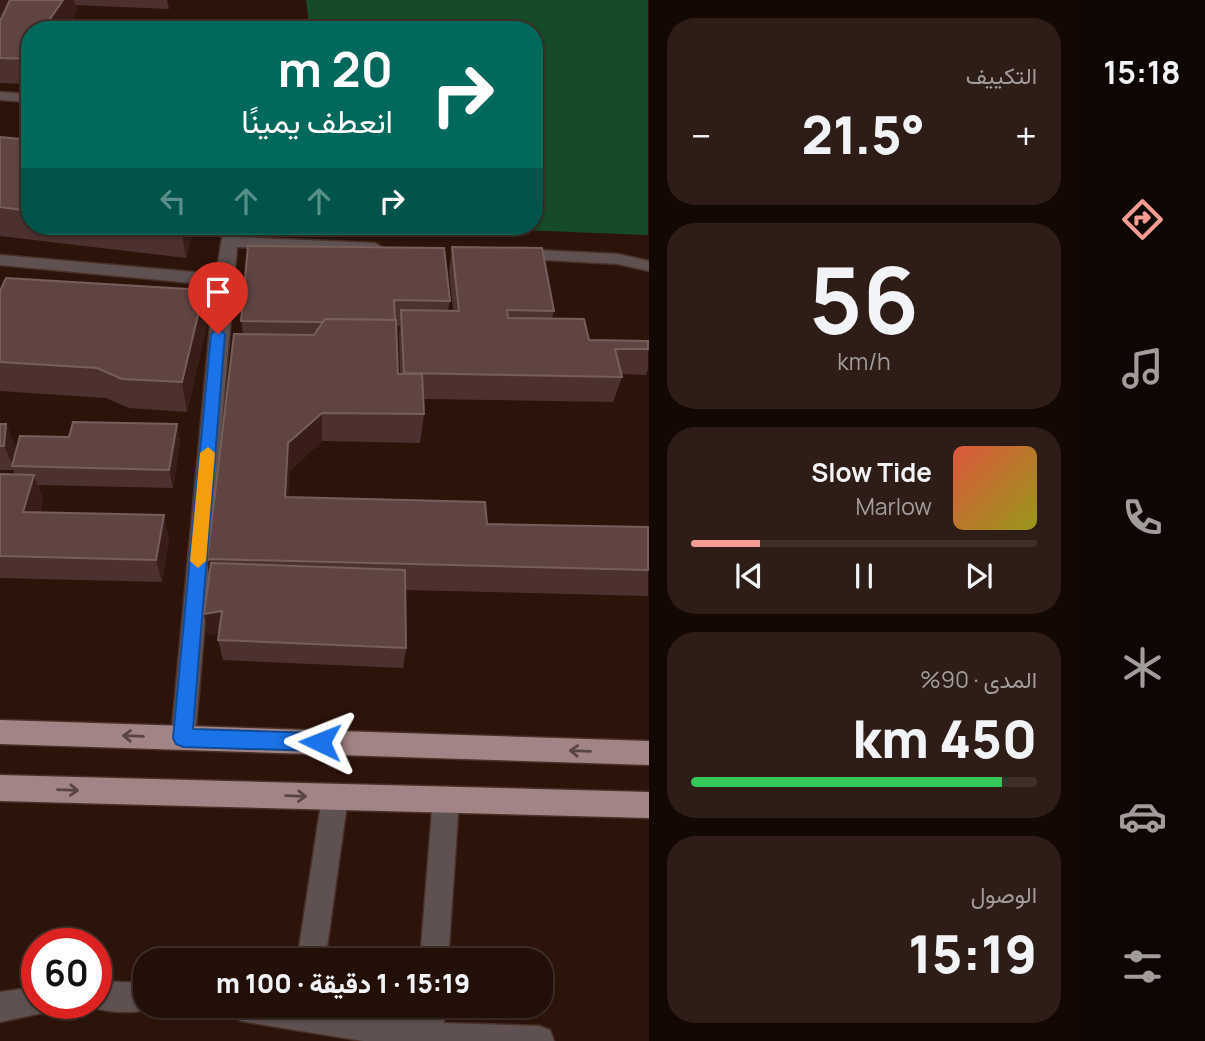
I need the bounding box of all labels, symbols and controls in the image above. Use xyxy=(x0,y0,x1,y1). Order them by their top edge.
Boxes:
text: 20 m xyxy=(278,35,393,102)
icon: right xyxy=(417,49,508,140)
text: 15:18 xyxy=(1103,50,1181,94)
text: التكييف xyxy=(966,59,1037,91)
text: انعطف يمينًا xyxy=(241,99,393,143)
text: 21.5° xyxy=(802,99,925,170)
text: − xyxy=(691,109,712,161)
text: + xyxy=(1015,109,1037,161)
icon: left xyxy=(154,182,192,220)
icon: ahead xyxy=(227,182,265,220)
icon: ahead xyxy=(300,182,338,220)
icon: right xyxy=(373,182,411,220)
icon: directions xyxy=(1118,195,1167,244)
text: 56 xyxy=(809,237,919,361)
pin xyxy=(188,262,248,334)
icon: arrive xyxy=(199,273,237,311)
icon: music xyxy=(1118,344,1167,393)
text: km/h xyxy=(837,345,891,377)
text: Slow Tide xyxy=(811,454,932,490)
text: Marlow xyxy=(855,490,932,522)
icon: phone xyxy=(1118,493,1167,542)
icon: previous xyxy=(730,557,768,595)
icon: pause xyxy=(845,557,883,595)
icon: next xyxy=(960,557,998,595)
icon: climate xyxy=(1118,643,1167,692)
text: المدى · 90% xyxy=(920,663,1037,695)
text: 450 km xyxy=(853,703,1037,774)
position arrow xyxy=(283,705,357,779)
one-way arrow xyxy=(121,730,144,743)
one-way arrow xyxy=(569,744,592,758)
one-way arrow xyxy=(56,783,79,796)
one-way arrow xyxy=(284,789,307,802)
icon: car xyxy=(1118,792,1167,841)
text: الوصول xyxy=(971,878,1037,910)
text: 15:19 xyxy=(908,918,1037,989)
speed limit sign: 60 xyxy=(21,928,112,1019)
icon: filters xyxy=(1118,942,1167,991)
text: 15:19 · 1 دقيقة · 100 m xyxy=(216,965,470,1001)

